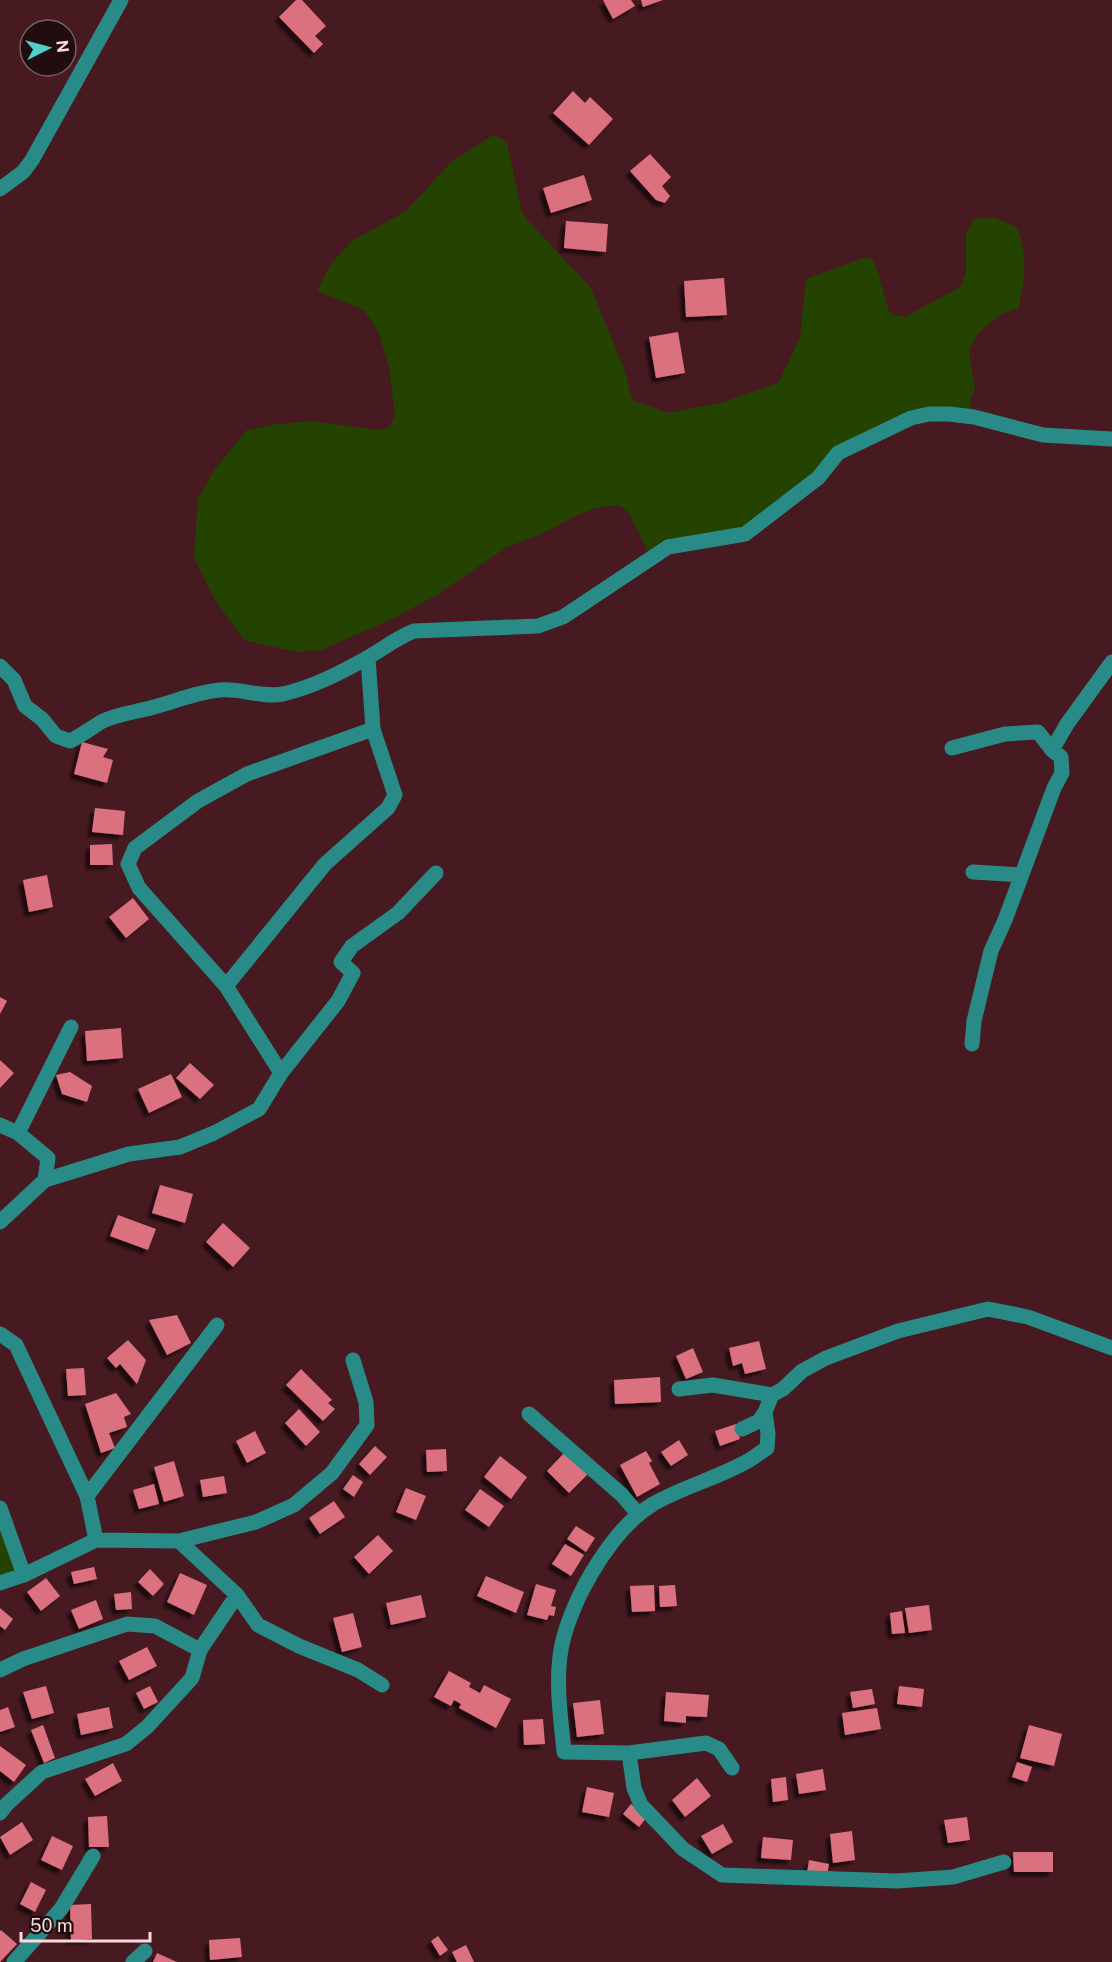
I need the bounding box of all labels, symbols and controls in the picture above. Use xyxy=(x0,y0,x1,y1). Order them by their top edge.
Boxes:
north arrow xyxy=(18,18,78,78)
text: N xyxy=(52,39,73,54)
scale bar xyxy=(21,1905,150,1943)
text: 50 m xyxy=(30,1915,73,1936)

